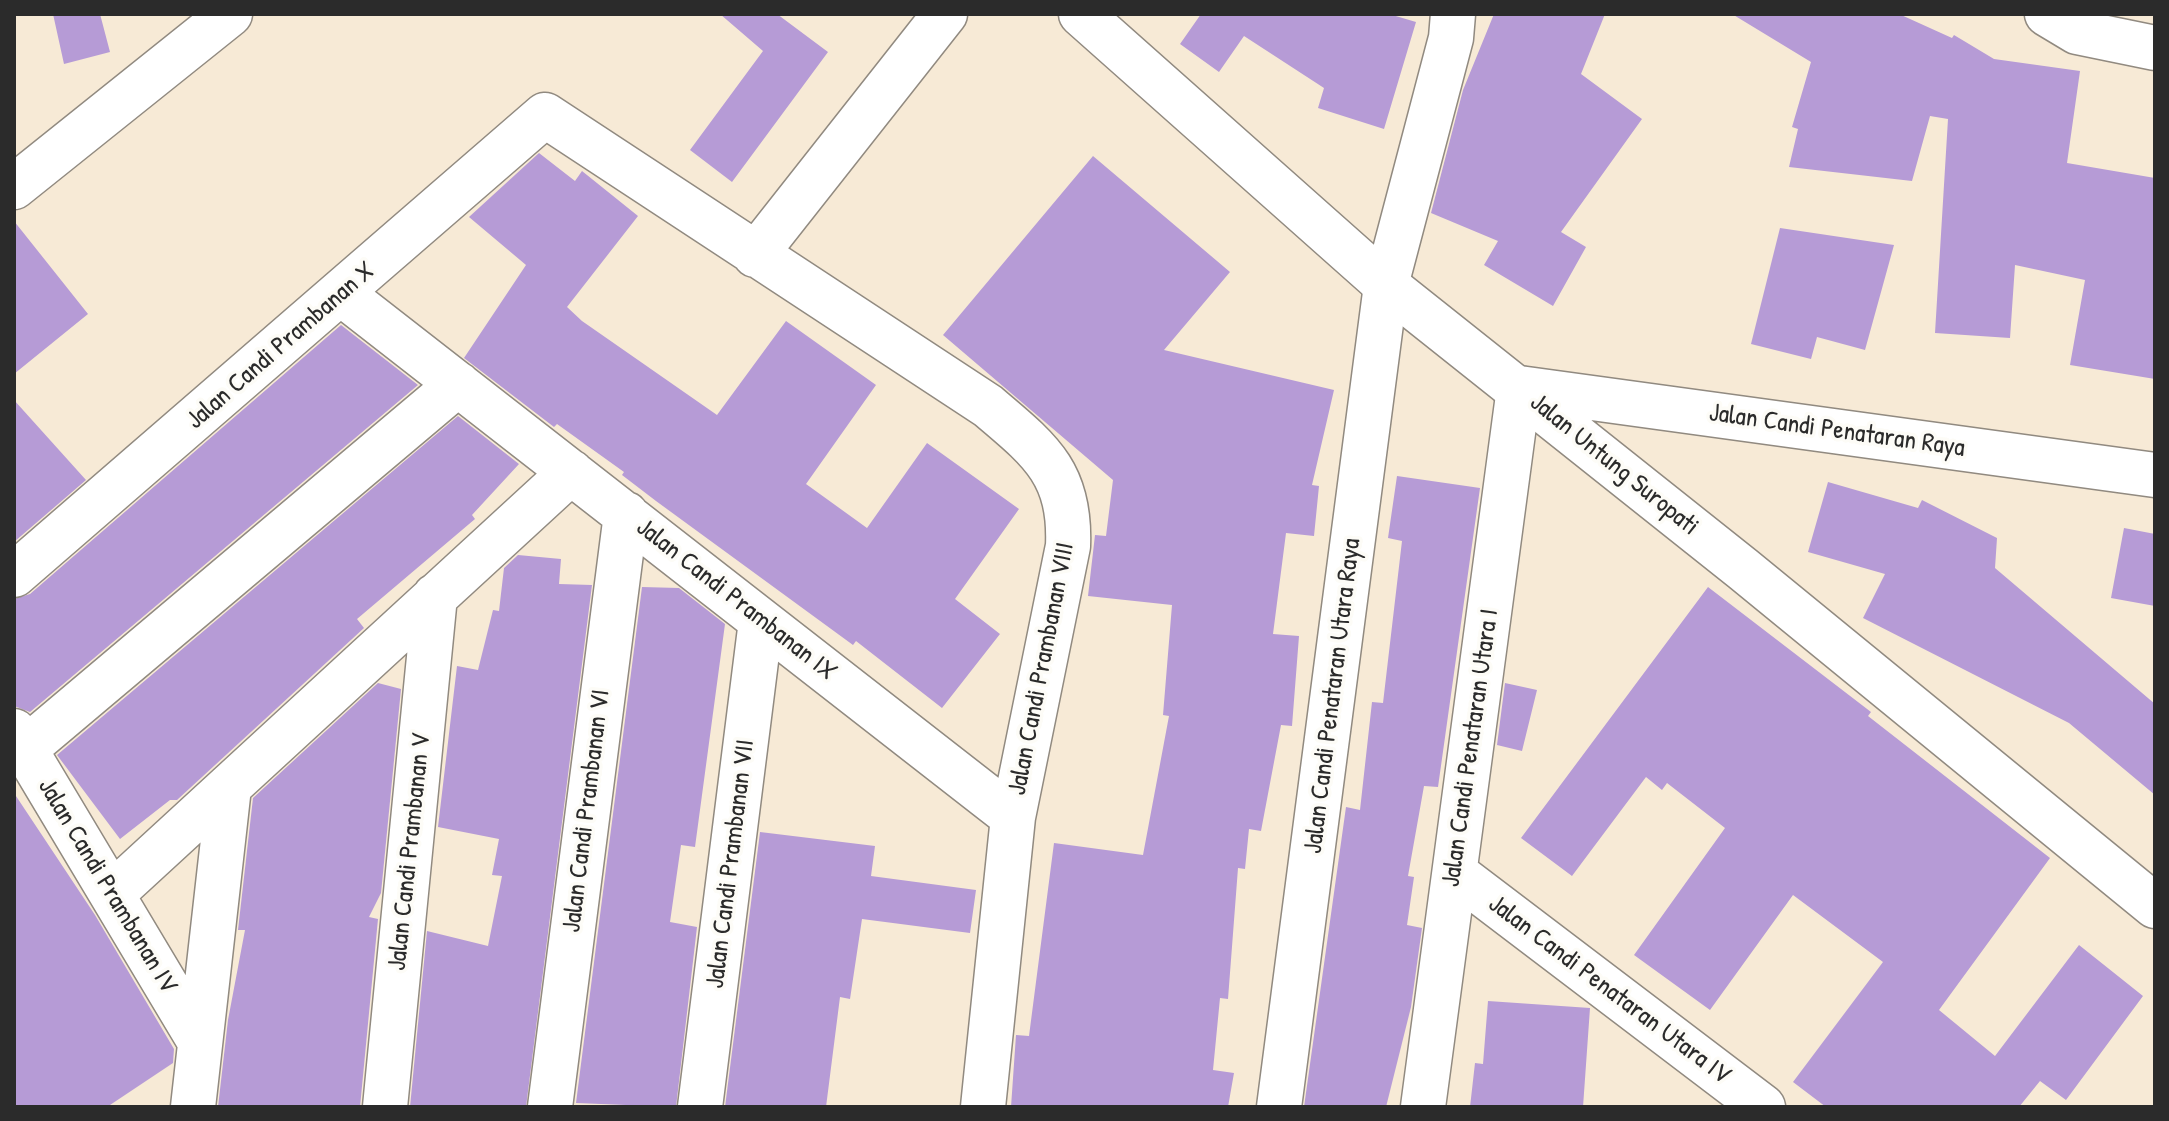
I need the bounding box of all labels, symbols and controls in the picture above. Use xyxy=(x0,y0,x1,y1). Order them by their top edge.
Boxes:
street label: Jalan Candi Prambanan X xyxy=(180,256,382,436)
street label: Jalan Untung Suropati xyxy=(1523,387,1705,543)
street label: Jalan Candi Penataran Raya xyxy=(1707,398,1967,464)
street label: Jalan Candi Prambanan IX xyxy=(630,512,842,688)
street label: Jalan Candi Penataran Utara Raya xyxy=(1298,537,1368,855)
street label: Jalan Candi Prambanan VIII xyxy=(1002,540,1082,798)
street label: Jalan Candi Penataran Utara I xyxy=(1436,607,1506,889)
street label: Jalan Candi Prambanan VI xyxy=(557,688,617,934)
street label: Jalan Candi Prambanan V xyxy=(382,732,438,972)
street label: Jalan Candi Prambanan VII xyxy=(700,738,762,990)
street label: Jalan Candi Prambanan IV xyxy=(31,773,183,999)
street label: Jalan Candi Penataran Utara IV xyxy=(1482,889,1736,1091)

